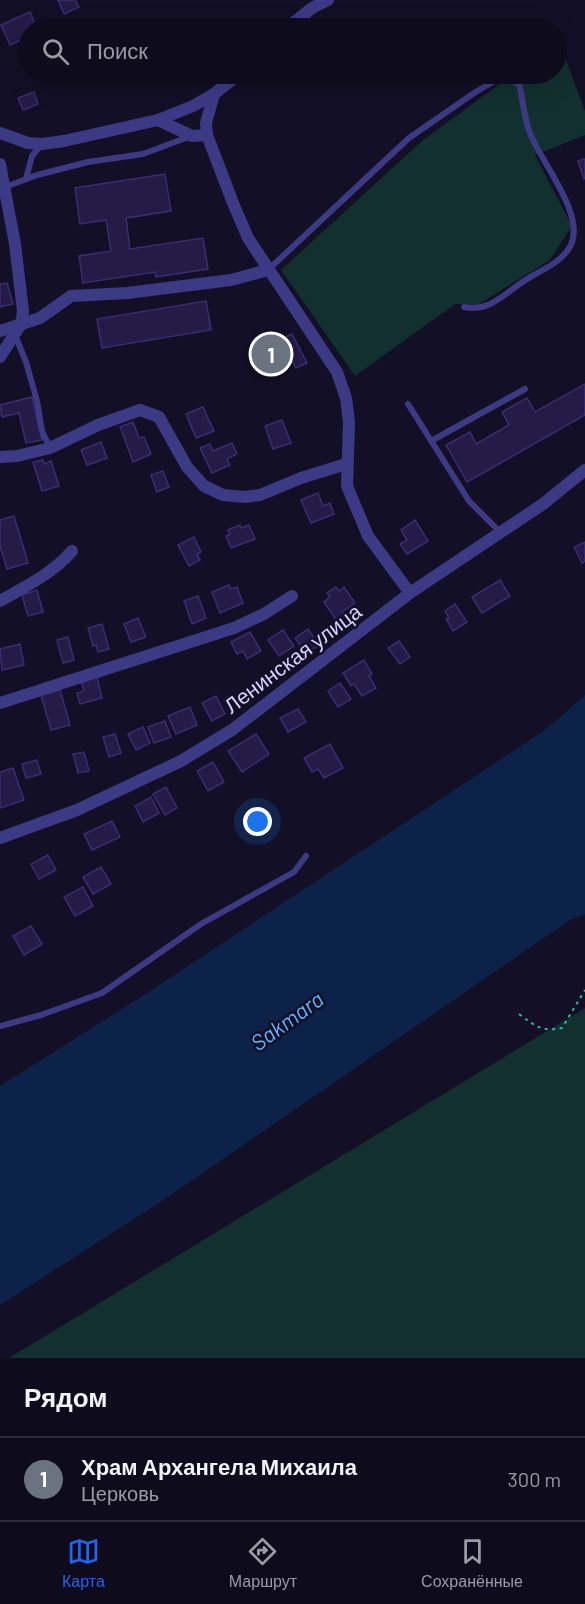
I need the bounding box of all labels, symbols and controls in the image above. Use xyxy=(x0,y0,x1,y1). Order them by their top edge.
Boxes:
search box xyxy=(18,18,567,84)
icon: search xyxy=(39,35,72,68)
text: Поиск xyxy=(87,37,148,63)
pin: 1 xyxy=(252,332,290,376)
street label: Ленинская улица xyxy=(218,598,366,718)
your location xyxy=(243,807,272,836)
water label: Sakmara xyxy=(245,985,328,1055)
text: Рядом xyxy=(24,1381,107,1412)
text: Храм Архангела Михаила xyxy=(81,1453,357,1479)
text: 1 xyxy=(40,1467,47,1491)
text: 300 m xyxy=(508,1467,561,1491)
text: Церковь xyxy=(81,1481,159,1505)
tab: Карта xyxy=(62,1535,105,1591)
tab: Маршрут xyxy=(229,1535,297,1591)
tab: Сохранённые xyxy=(421,1535,523,1591)

